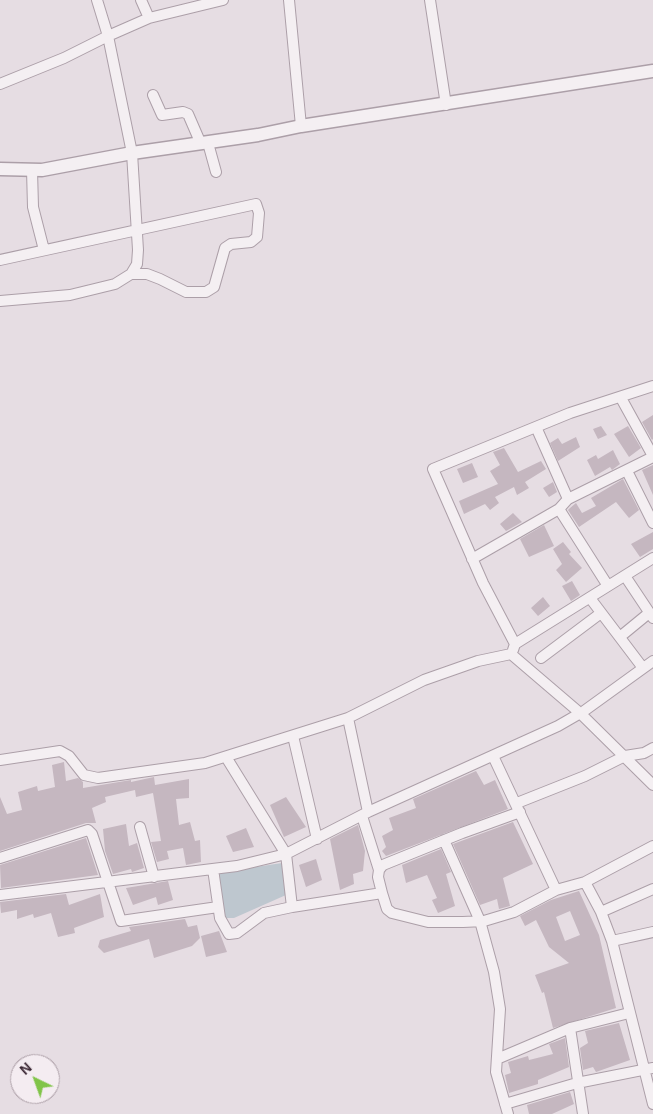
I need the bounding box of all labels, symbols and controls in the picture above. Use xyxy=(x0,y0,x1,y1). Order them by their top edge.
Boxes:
north arrow xyxy=(10,1054,60,1104)
text: N xyxy=(17,1059,35,1078)

